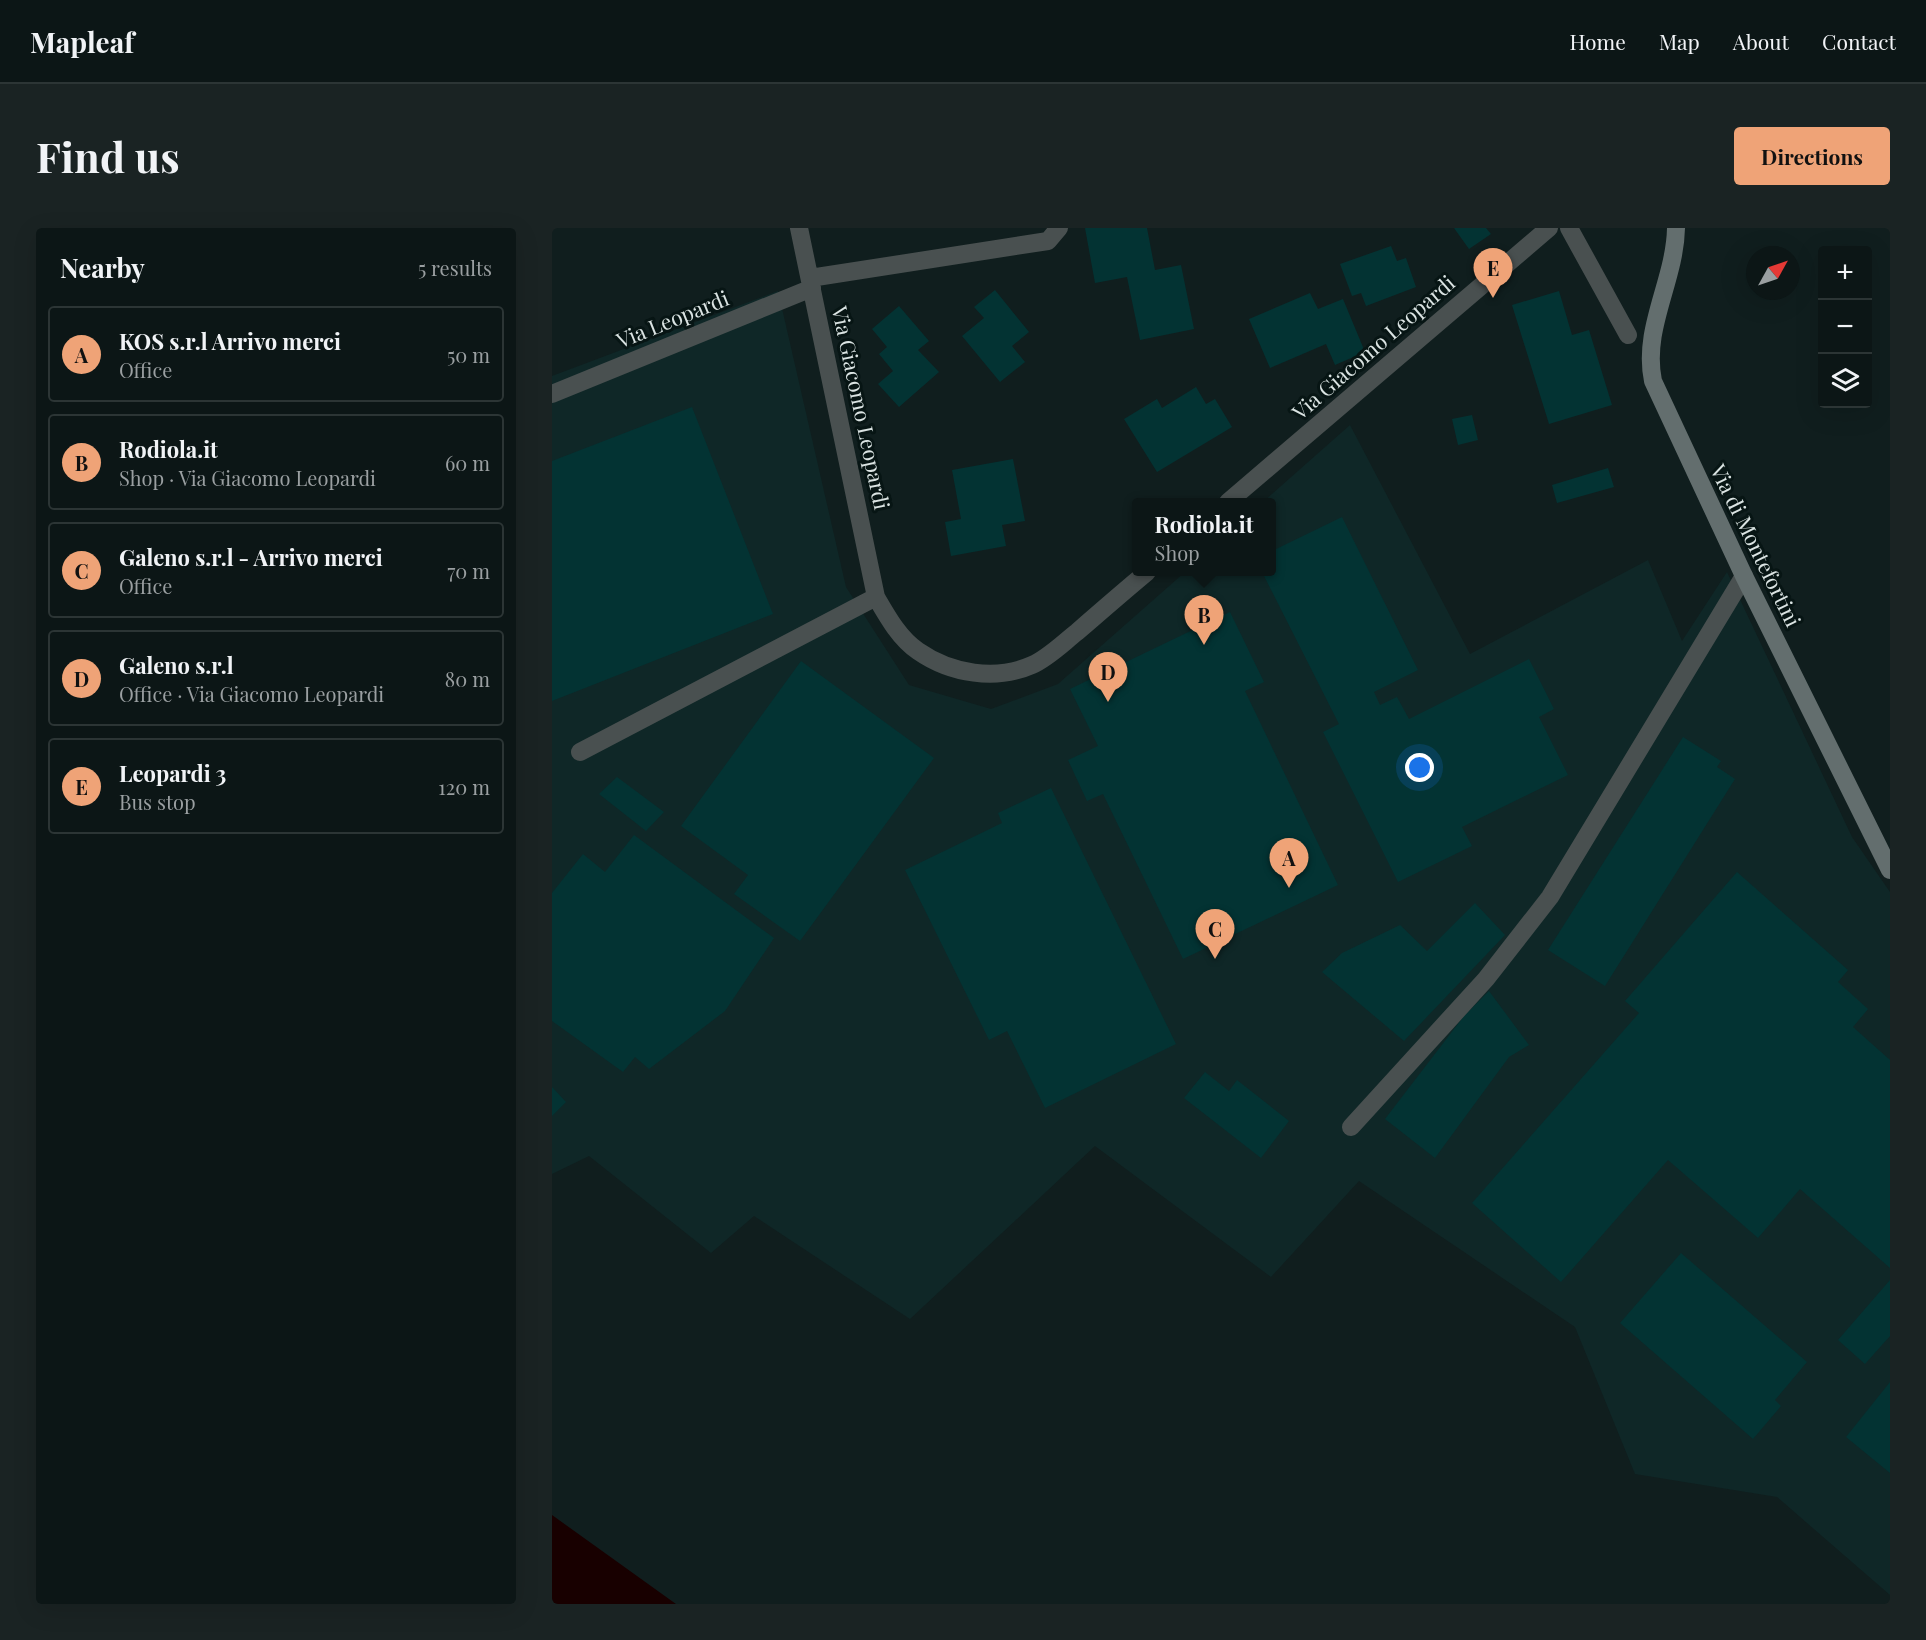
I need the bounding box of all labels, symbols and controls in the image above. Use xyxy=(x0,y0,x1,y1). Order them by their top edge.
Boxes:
text: Mapleaf xyxy=(30,23,134,60)
text: Home xyxy=(1570,27,1626,55)
text: Map xyxy=(1659,27,1700,55)
text: About xyxy=(1733,27,1789,55)
text: Contact xyxy=(1822,27,1896,55)
button: Directions xyxy=(1734,127,1890,185)
text: Find us xyxy=(36,128,180,184)
north arrow xyxy=(1746,246,1800,300)
map controls xyxy=(1818,246,1872,408)
button: + xyxy=(1818,246,1872,300)
pin: E xyxy=(1474,248,1512,298)
text: Nearby xyxy=(60,250,145,285)
text: 5 results xyxy=(418,254,492,281)
street label: Via Giacomo Leopardi xyxy=(1285,268,1460,426)
street label: Via Leopardi xyxy=(611,283,733,354)
button: − xyxy=(1818,300,1872,354)
street label: Via Giacomo Leopardi xyxy=(827,302,897,512)
text: KOS s.r.l Arrivo merci xyxy=(119,326,341,356)
text: A xyxy=(75,341,88,368)
text: 50 m xyxy=(447,341,490,368)
button: layers xyxy=(1818,354,1872,408)
text: Office xyxy=(119,356,172,383)
text: Rodiola.it xyxy=(119,434,218,464)
text: B xyxy=(75,449,88,476)
text: 60 m xyxy=(445,449,490,476)
street label: Via di Montefortini xyxy=(1705,458,1808,631)
text: Shop · Via Giacomo Leopardi xyxy=(119,464,376,491)
popup xyxy=(1132,498,1276,576)
text: Rodiola.it xyxy=(1155,509,1253,539)
text: Shop xyxy=(1155,539,1200,566)
text: Galeno s.r.l - Arrivo merci xyxy=(119,542,383,572)
text: C xyxy=(74,557,89,584)
text: 70 m xyxy=(447,557,490,584)
text: Office xyxy=(119,572,172,599)
pin: B xyxy=(1184,596,1224,645)
text: Galeno s.r.l xyxy=(119,650,233,680)
pin: D xyxy=(1088,652,1128,702)
text: D xyxy=(74,665,89,692)
text: 80 m xyxy=(445,665,490,692)
text: Office · Via Giacomo Leopardi xyxy=(119,680,384,707)
your location xyxy=(1405,753,1434,782)
text: Leopardi 3 xyxy=(119,758,226,788)
text: E xyxy=(75,773,88,800)
text: 120 m xyxy=(438,773,490,800)
text: Bus stop xyxy=(119,788,196,815)
pin: A xyxy=(1270,838,1308,888)
pin: C xyxy=(1196,910,1234,959)

